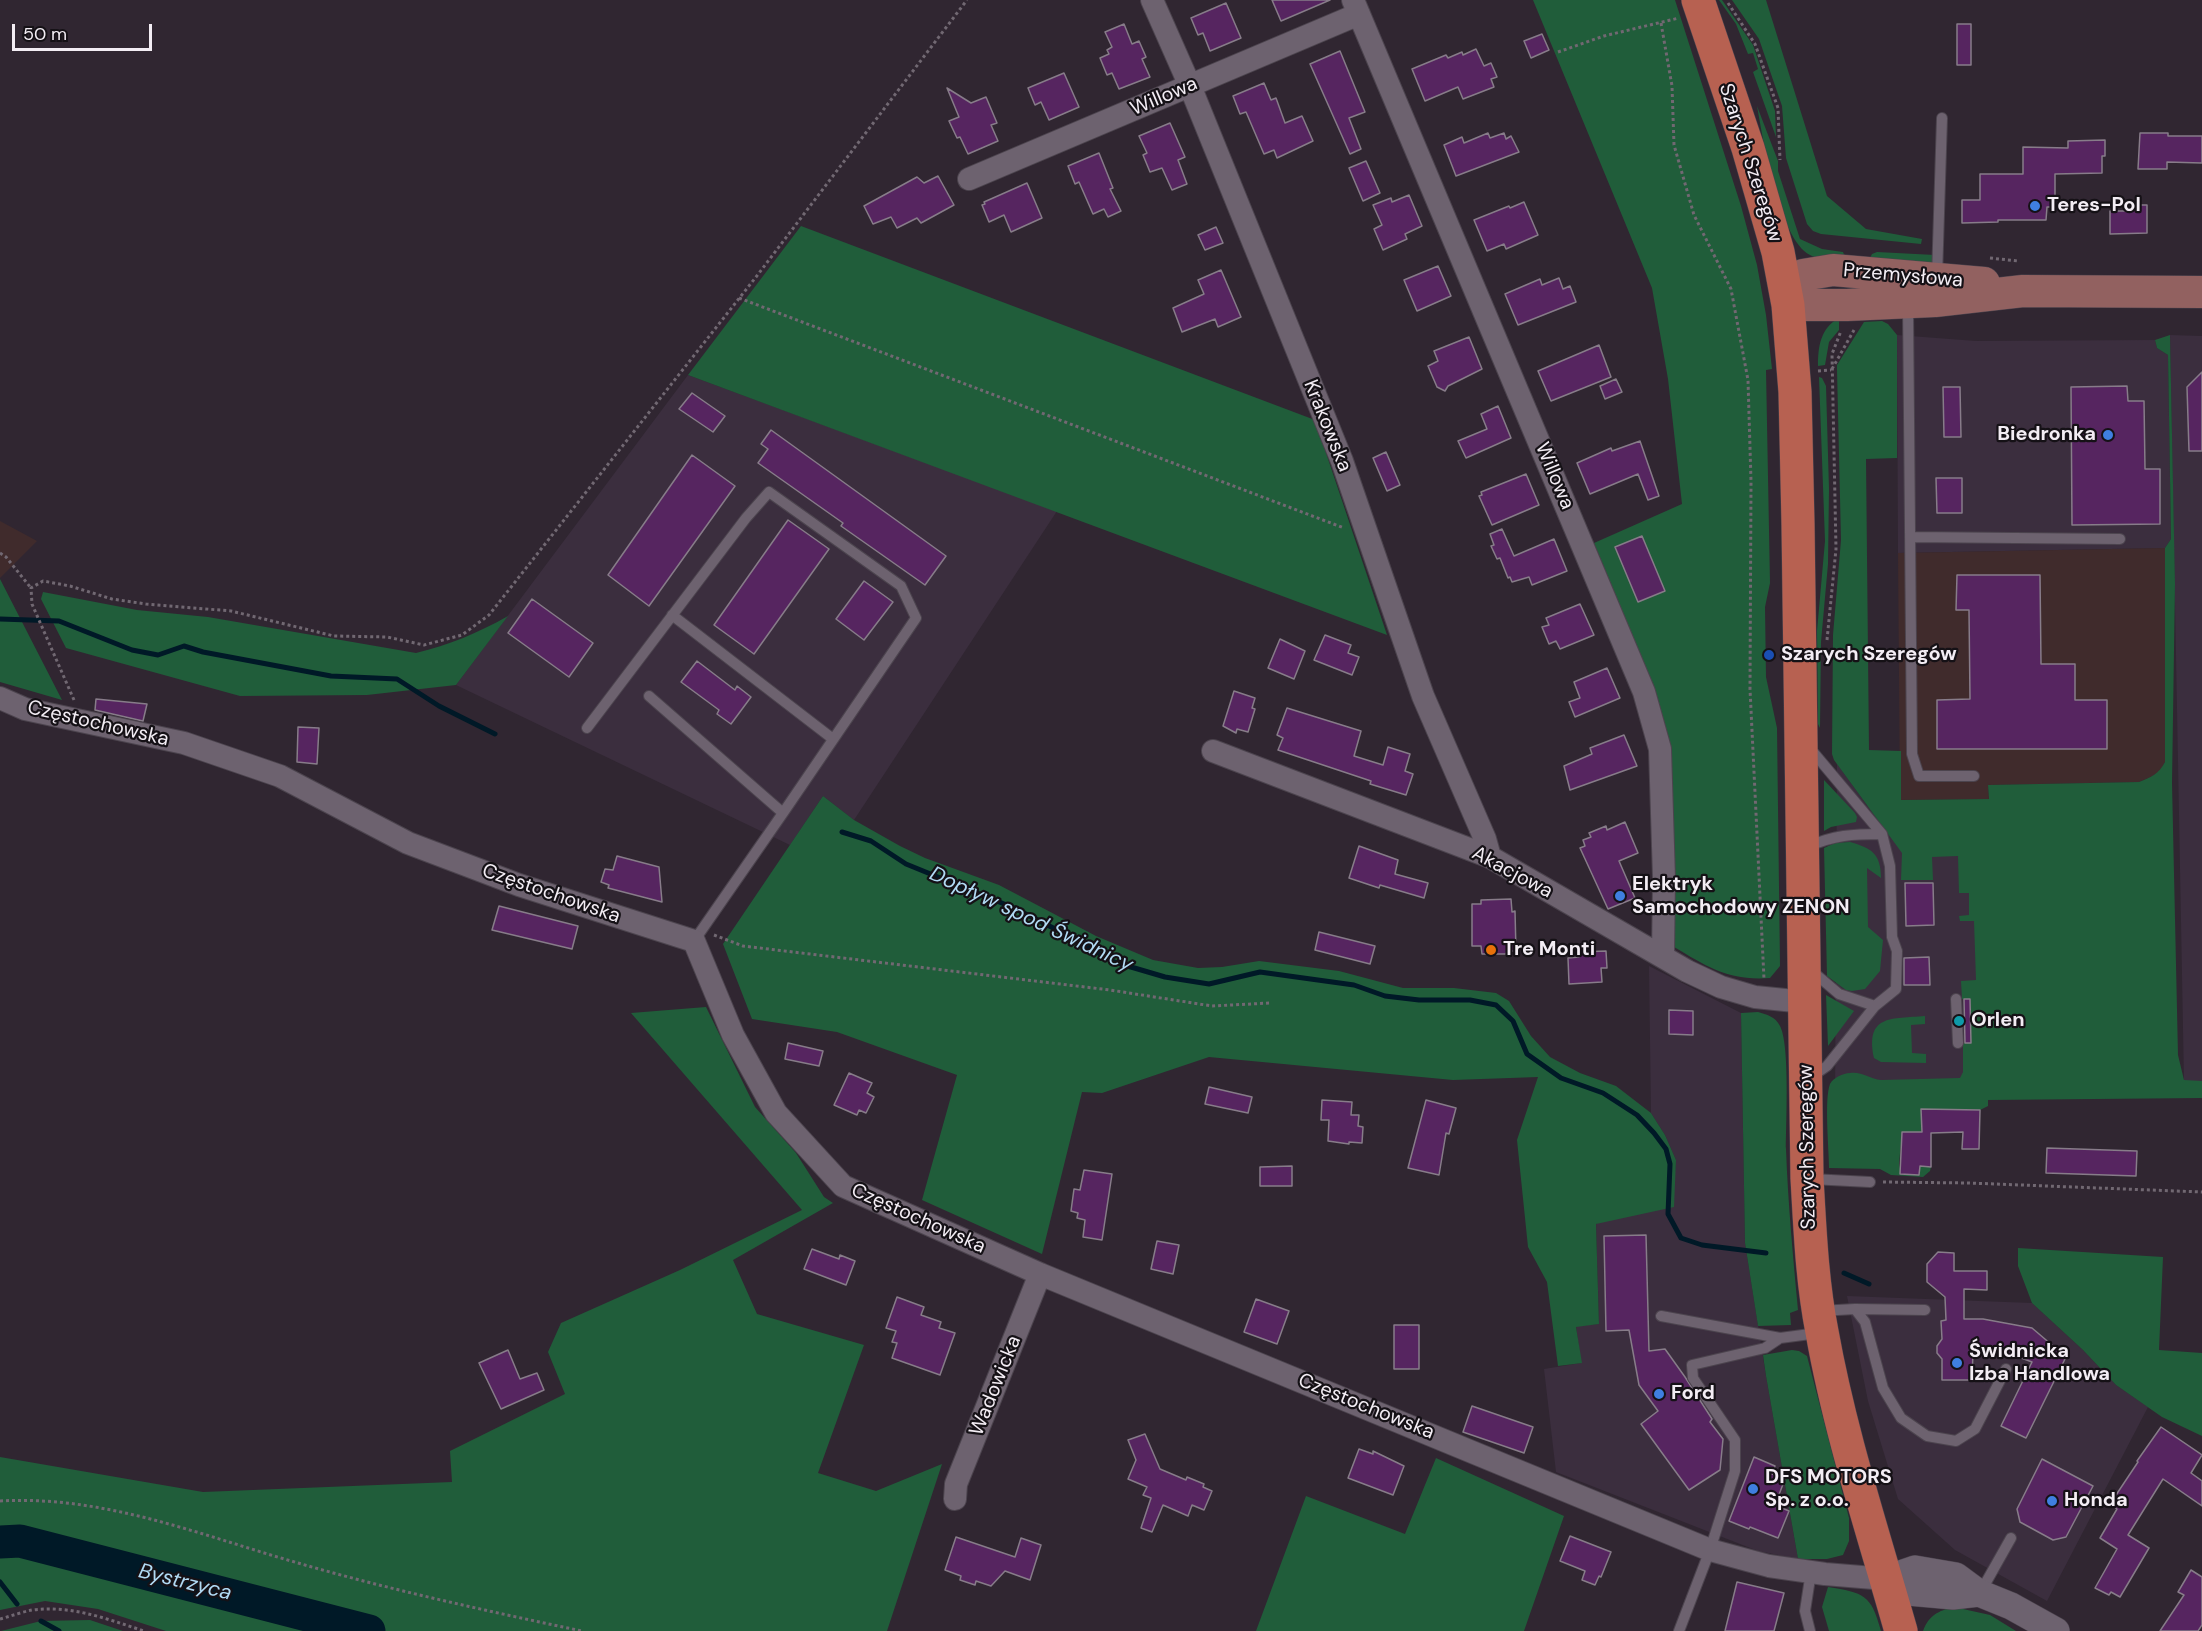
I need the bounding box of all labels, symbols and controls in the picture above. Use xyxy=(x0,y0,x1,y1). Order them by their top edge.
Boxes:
scale bar xyxy=(15,12,154,50)
text: 50 m xyxy=(23,22,67,46)
street label: Willowa xyxy=(1127,72,1201,122)
street label: Szarych Szeregów xyxy=(1713,81,1787,245)
place label: Teres-Pol xyxy=(2047,194,2141,218)
marker: Teres-Pol xyxy=(2028,199,2042,213)
street label: Przemysłowa xyxy=(1842,259,1964,293)
street label: Krakowska xyxy=(1298,377,1356,475)
place label: Biedronka xyxy=(1997,423,2096,447)
marker: Biedronka xyxy=(2101,428,2115,442)
street label: Willowa xyxy=(1529,439,1579,513)
place label: Szarych Szeregów xyxy=(1781,643,1957,667)
marker: Szarych Szeregów xyxy=(1762,648,1776,662)
street label: Częstochowska xyxy=(25,696,171,752)
street label: Akacjowa xyxy=(1468,842,1556,904)
street label: Częstochowska xyxy=(479,859,623,929)
water label: Dopływ spod Świdnicy xyxy=(925,862,1137,978)
place label: Elektryk Samochodowy ZENON xyxy=(1632,873,1850,920)
marker: Elektryk Samochodowy ZENON xyxy=(1613,889,1627,903)
place label: Tre Monti xyxy=(1503,938,1595,962)
marker: Tre Monti xyxy=(1484,943,1498,957)
place label: Orlen xyxy=(1971,1009,2025,1033)
marker: Orlen xyxy=(1952,1014,1966,1028)
street label: Szarych Szeregów xyxy=(1795,1064,1821,1230)
street label: Częstochowska xyxy=(847,1179,989,1259)
street label: Wadowicka xyxy=(965,1333,1027,1439)
place label: Świdnicka Izba Handlowa xyxy=(1969,1340,2110,1387)
marker: Świdnicka Izba Handlowa xyxy=(1950,1356,1964,1370)
street label: Częstochowska xyxy=(1295,1369,1437,1445)
place label: Ford xyxy=(1671,1382,1715,1406)
marker: Ford xyxy=(1652,1387,1666,1401)
place label: DFS MOTORS Sp. z o.o. xyxy=(1765,1466,1892,1513)
marker: DFS MOTORS Sp. z o.o. xyxy=(1746,1482,1760,1496)
place label: Honda xyxy=(2064,1489,2128,1513)
marker: Honda xyxy=(2045,1494,2059,1508)
water label: Bystrzyca xyxy=(136,1559,234,1607)

